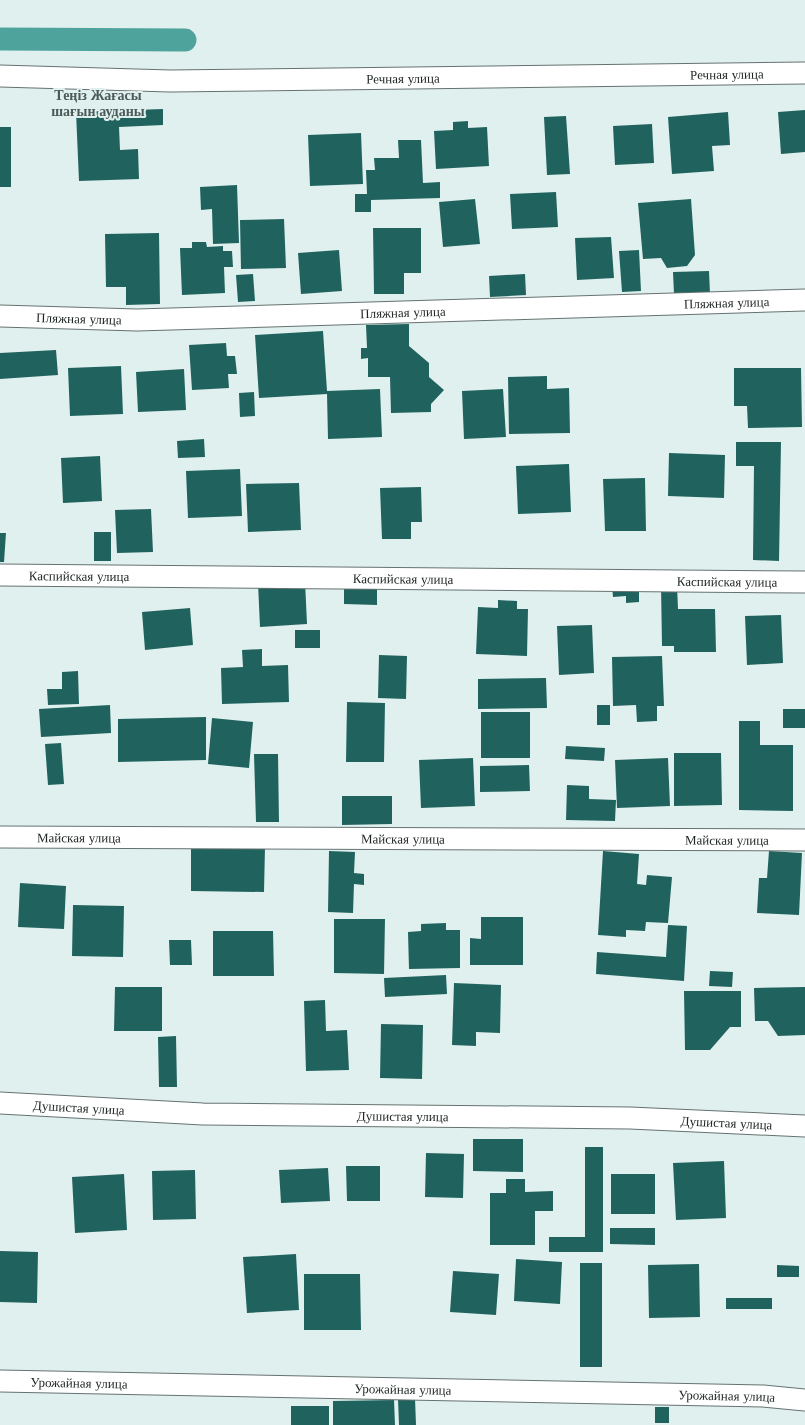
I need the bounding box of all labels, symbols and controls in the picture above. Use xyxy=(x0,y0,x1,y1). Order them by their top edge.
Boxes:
street label: Речная улица xyxy=(690,66,764,83)
street label: Речная улица xyxy=(366,70,440,88)
district label: Теңіз Жағасы шағын ауданы xyxy=(51,86,145,120)
street label: Пляжная улица xyxy=(684,293,770,313)
street label: Пляжная улица xyxy=(360,303,446,322)
street label: Пляжная улица xyxy=(36,309,122,329)
street label: Каспийская улица xyxy=(29,567,130,585)
street label: Каспийская улица xyxy=(353,570,454,588)
street label: Каспийская улица xyxy=(677,573,778,591)
street label: Майская улица xyxy=(37,829,121,846)
street label: Майская улица xyxy=(361,830,445,848)
street label: Майская улица xyxy=(685,832,769,849)
street label: Душистая улица xyxy=(33,1097,125,1119)
street label: Душистая улица xyxy=(357,1107,449,1125)
street label: Душистая улица xyxy=(680,1112,773,1134)
street label: Урожайная улица xyxy=(30,1374,128,1393)
street label: Урожайная улица xyxy=(354,1380,452,1399)
street label: Урожайная улица xyxy=(678,1386,776,1406)

